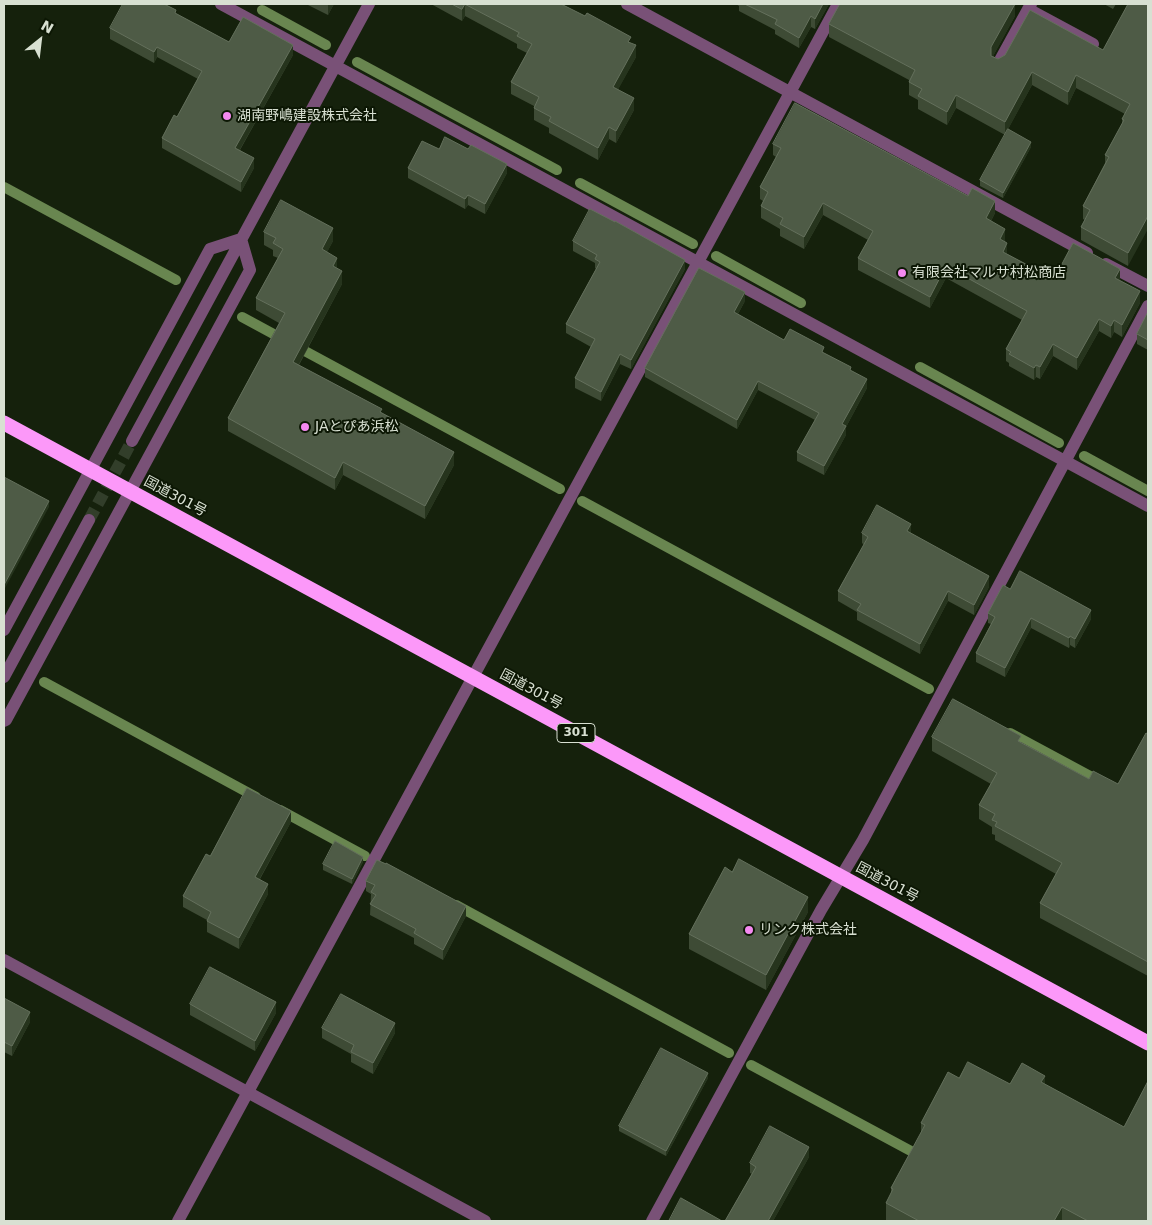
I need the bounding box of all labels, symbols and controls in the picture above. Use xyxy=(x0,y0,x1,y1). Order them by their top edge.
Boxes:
north arrow xyxy=(15,15,65,65)
text: N xyxy=(38,17,56,37)
place label: 湖南野嶋建設株式会社 xyxy=(237,108,377,124)
marker: 湖南野嶋建設株式会社 xyxy=(221,110,233,122)
place label: 有限会社マルサ村松商店 xyxy=(912,265,1066,281)
marker: 有限会社マルサ村松商店 xyxy=(896,267,908,279)
place label: JAとぴあ浜松 xyxy=(315,419,398,435)
marker: JAとぴあ浜松 xyxy=(299,421,311,433)
street label: 国道301号 xyxy=(141,473,209,521)
street label: 国道301号 xyxy=(497,666,565,714)
road number: 301 xyxy=(557,724,595,742)
street label: 国道301号 xyxy=(853,859,921,907)
place label: リンク株式会社 xyxy=(759,922,857,938)
marker: リンク株式会社 xyxy=(743,924,755,936)

